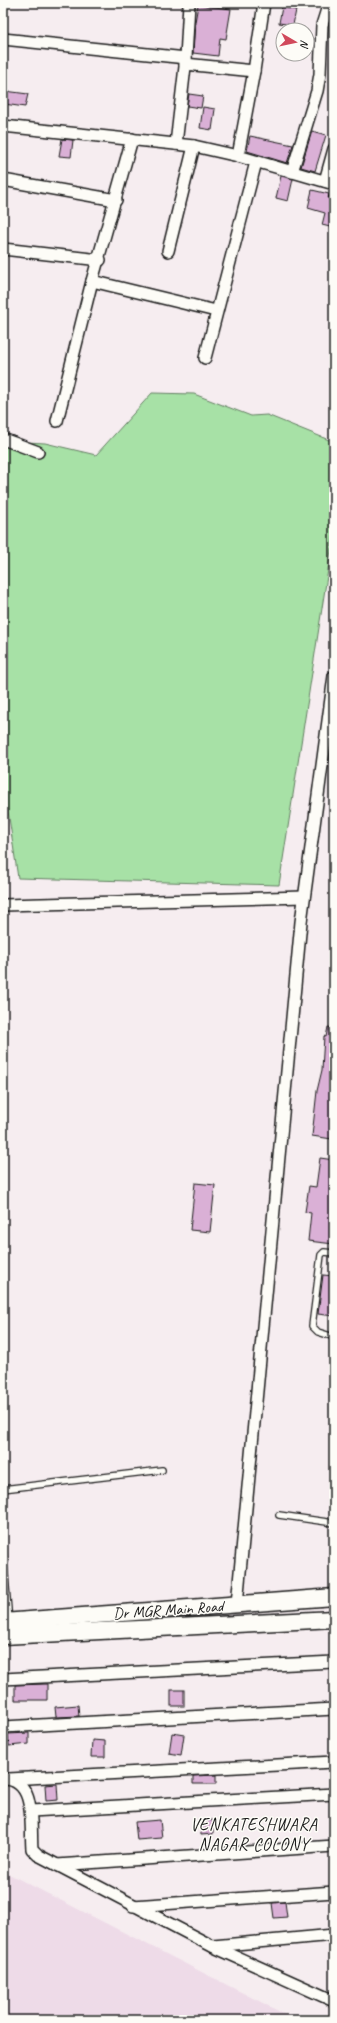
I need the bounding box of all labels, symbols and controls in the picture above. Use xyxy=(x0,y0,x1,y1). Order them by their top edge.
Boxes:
north arrow xyxy=(275,22,315,62)
text: N xyxy=(297,39,312,50)
street label: Dr MGR Main Road xyxy=(112,1596,226,1624)
district label: VENKATESHWARA NAGAR COLONY xyxy=(190,1814,318,1855)

